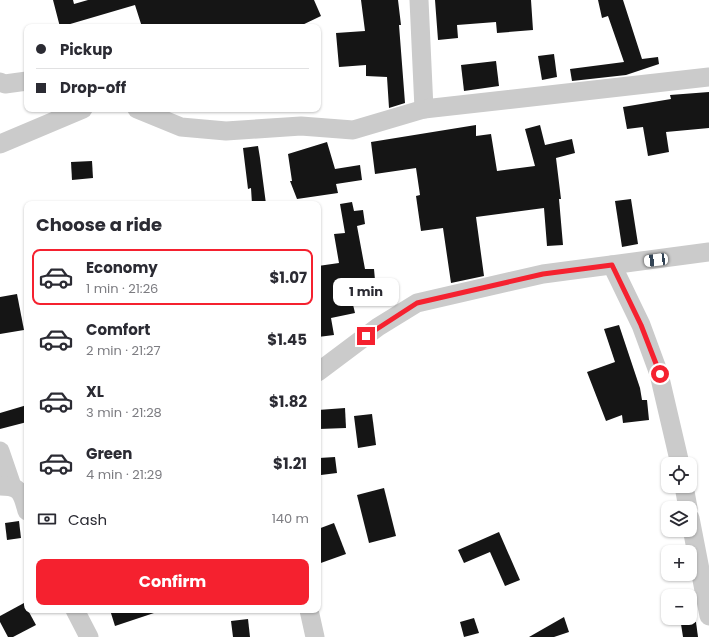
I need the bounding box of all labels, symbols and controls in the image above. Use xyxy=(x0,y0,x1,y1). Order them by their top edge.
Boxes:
text: Pickup xyxy=(60,39,112,60)
text: Drop-off xyxy=(60,77,126,98)
text: Choose a ride xyxy=(36,212,162,237)
car xyxy=(643,253,669,267)
text: Economy xyxy=(86,257,158,278)
icon: car xyxy=(38,259,74,295)
text: $1.07 xyxy=(269,267,307,288)
callout: 1 min xyxy=(333,278,399,306)
text: 1 min · 21:26 xyxy=(86,279,158,298)
text: 1 min xyxy=(349,282,383,301)
text: Comfort xyxy=(86,319,150,340)
icon: car xyxy=(38,321,74,357)
route end xyxy=(357,327,375,345)
text: $1.45 xyxy=(267,329,307,350)
text: 2 min · 21:27 xyxy=(86,341,161,360)
route start xyxy=(651,365,669,383)
text: XL xyxy=(86,381,104,402)
icon: car xyxy=(38,383,74,419)
text: $1.82 xyxy=(269,391,307,412)
text: 3 min · 21:28 xyxy=(86,403,162,422)
text: Green xyxy=(86,443,132,464)
icon: car xyxy=(38,445,74,481)
text: $1.21 xyxy=(273,453,307,474)
map controls xyxy=(661,457,697,625)
button: locate xyxy=(661,457,697,493)
text: 4 min · 21:29 xyxy=(86,465,162,484)
button: layers xyxy=(661,501,697,537)
icon: cash xyxy=(36,508,58,530)
text: Cash xyxy=(68,509,107,530)
text: 140 m xyxy=(272,509,309,528)
button: + xyxy=(661,545,697,581)
button: Confirm xyxy=(36,559,309,605)
button: − xyxy=(661,589,697,625)

